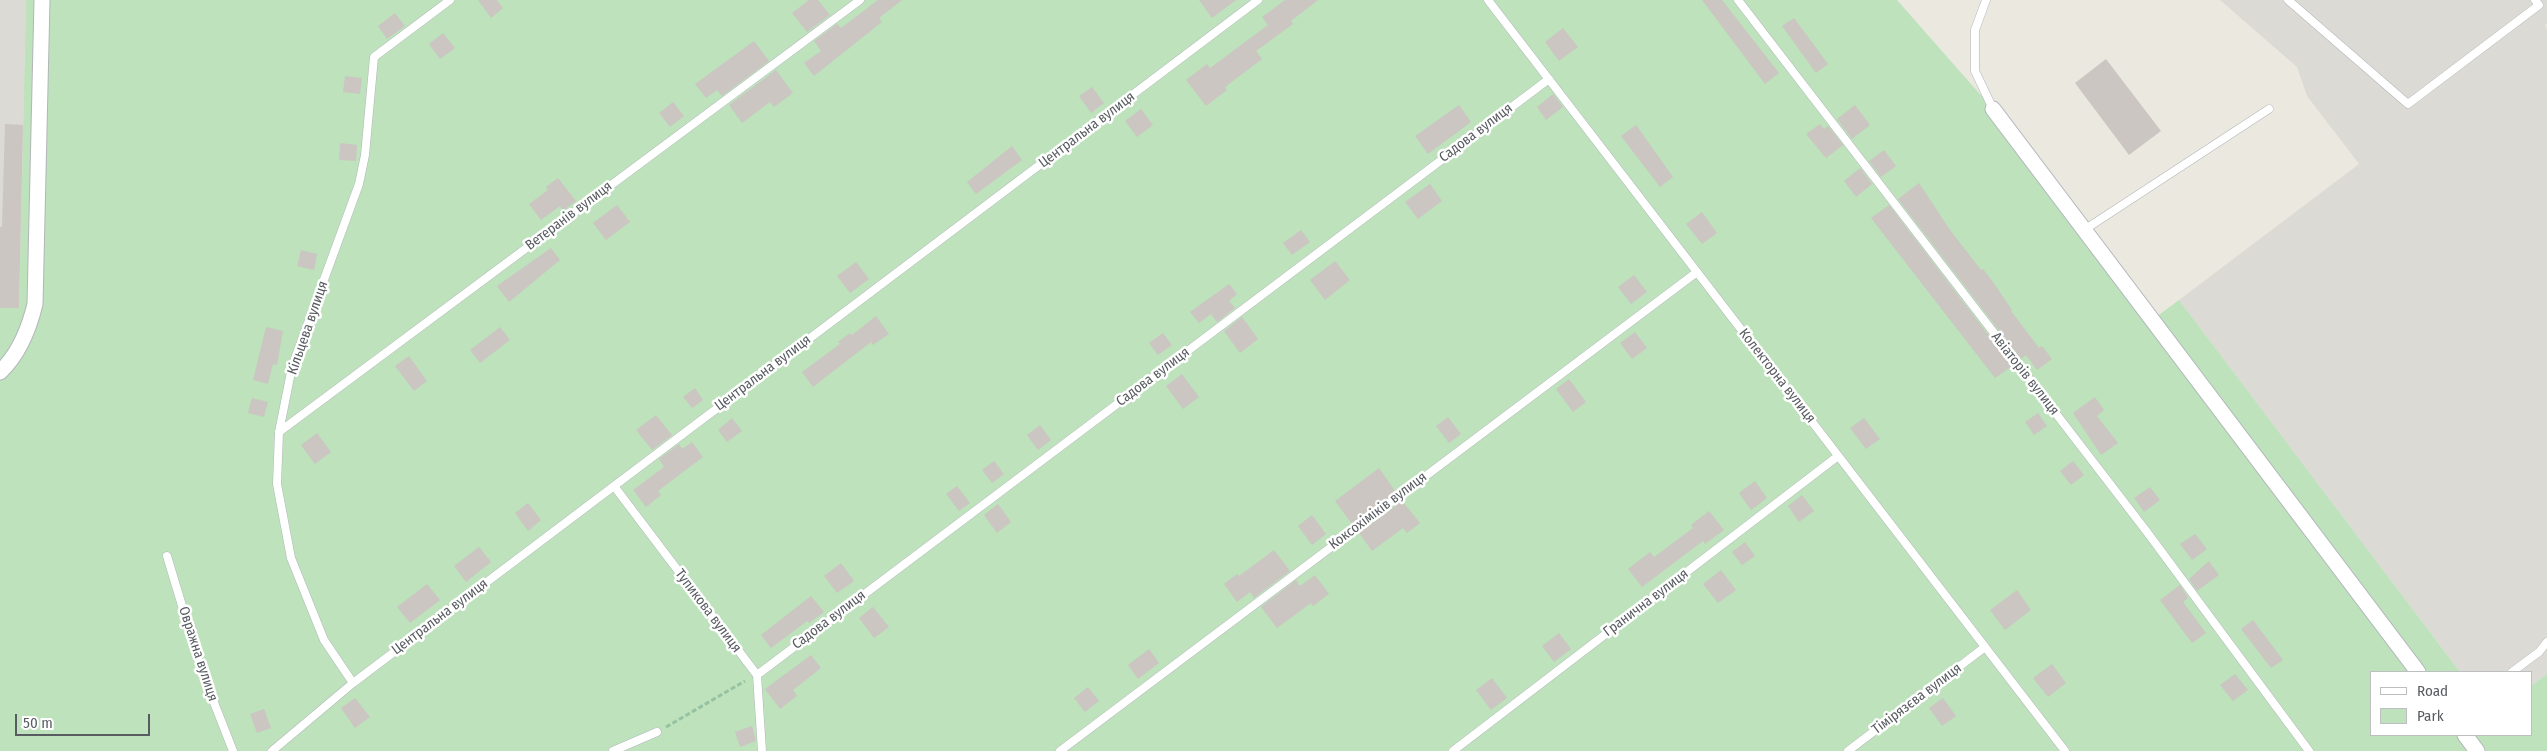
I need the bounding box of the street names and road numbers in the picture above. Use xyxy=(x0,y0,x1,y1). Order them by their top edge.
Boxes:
street label: Центральна вулиця xyxy=(1036,88,1138,172)
street label: Садова вулиця xyxy=(1436,100,1516,166)
street label: Ветеранів вулиця xyxy=(522,178,616,254)
street label: Кільцева вулиця xyxy=(284,279,332,377)
street label: Колекторна вулиця xyxy=(1735,326,1819,426)
street label: Авіаторів вулиця xyxy=(1987,329,2063,419)
street label: Центральна вулиця xyxy=(712,331,814,415)
street label: Садова вулиця xyxy=(1113,344,1193,410)
street label: Коксохіміків вулиця xyxy=(1326,469,1430,553)
street label: Тупикова вулиця xyxy=(671,566,745,656)
street label: Гранична вулиця xyxy=(1600,566,1692,640)
street label: Центральна вулиця xyxy=(389,575,491,659)
street label: Садова вулиця xyxy=(789,587,869,653)
street label: Овражна вулиця xyxy=(175,605,221,703)
street label: Тімірязєва вулиця xyxy=(1869,660,1965,738)

